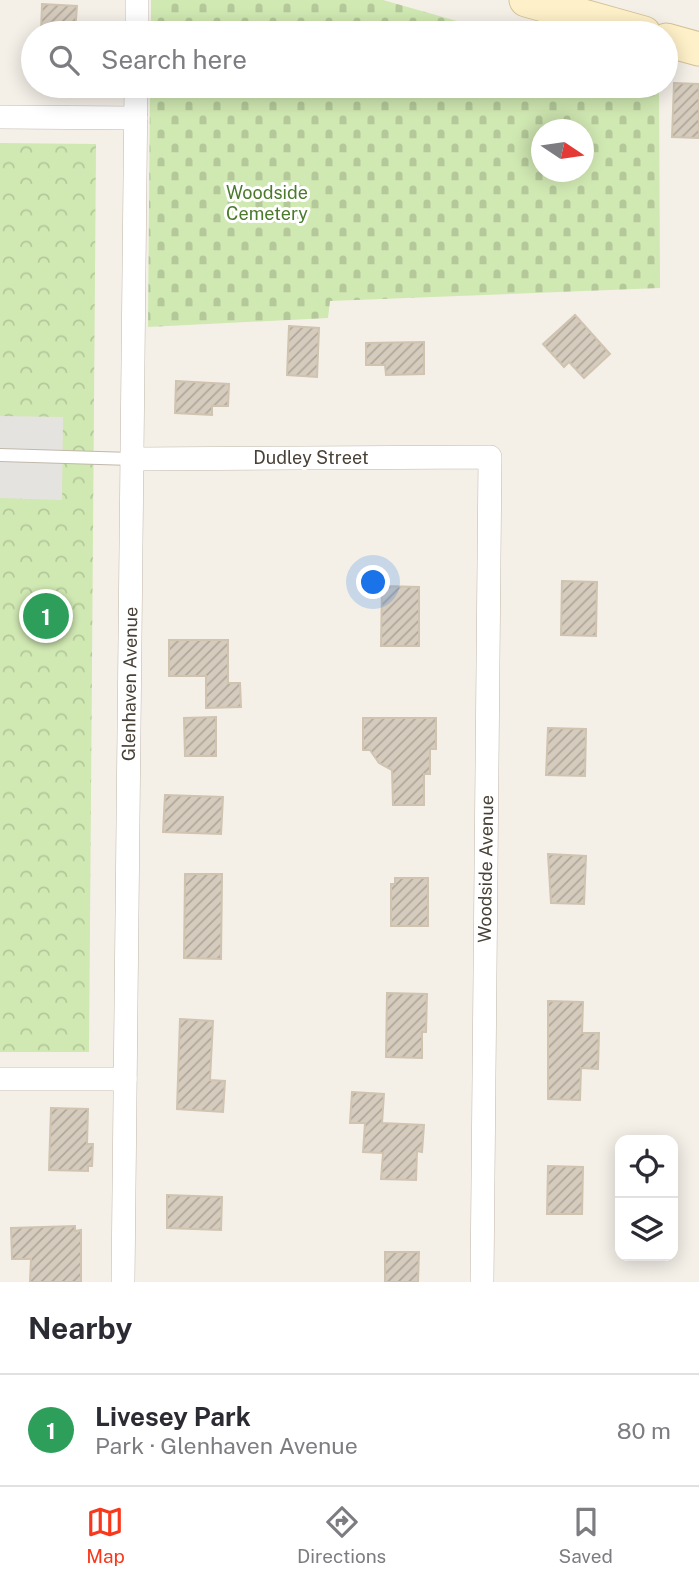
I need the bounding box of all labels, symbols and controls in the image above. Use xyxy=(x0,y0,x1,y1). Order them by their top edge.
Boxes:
search box xyxy=(21,21,678,98)
icon: search xyxy=(45,41,83,79)
text: Search here xyxy=(101,44,247,75)
north arrow xyxy=(531,119,594,182)
park label: Woodside Cemetery xyxy=(226,182,308,224)
street label: Dudley Street xyxy=(253,447,369,468)
your location xyxy=(356,565,390,599)
pin: 1 xyxy=(23,590,69,642)
street label: Glenhaven Avenue xyxy=(118,607,141,761)
street label: Woodside Avenue xyxy=(474,795,497,943)
map controls xyxy=(615,1135,678,1261)
button: locate xyxy=(615,1135,678,1198)
button: layers xyxy=(615,1198,678,1261)
text: Nearby xyxy=(28,1310,132,1346)
text: Livesey Park xyxy=(95,1401,251,1432)
text: 1 xyxy=(46,1417,56,1444)
text: 80 m xyxy=(617,1417,671,1444)
text: Park · Glenhaven Avenue xyxy=(95,1432,358,1459)
tab: Map xyxy=(86,1503,125,1567)
tab: Directions xyxy=(297,1503,386,1567)
tab: Saved xyxy=(559,1503,613,1567)

